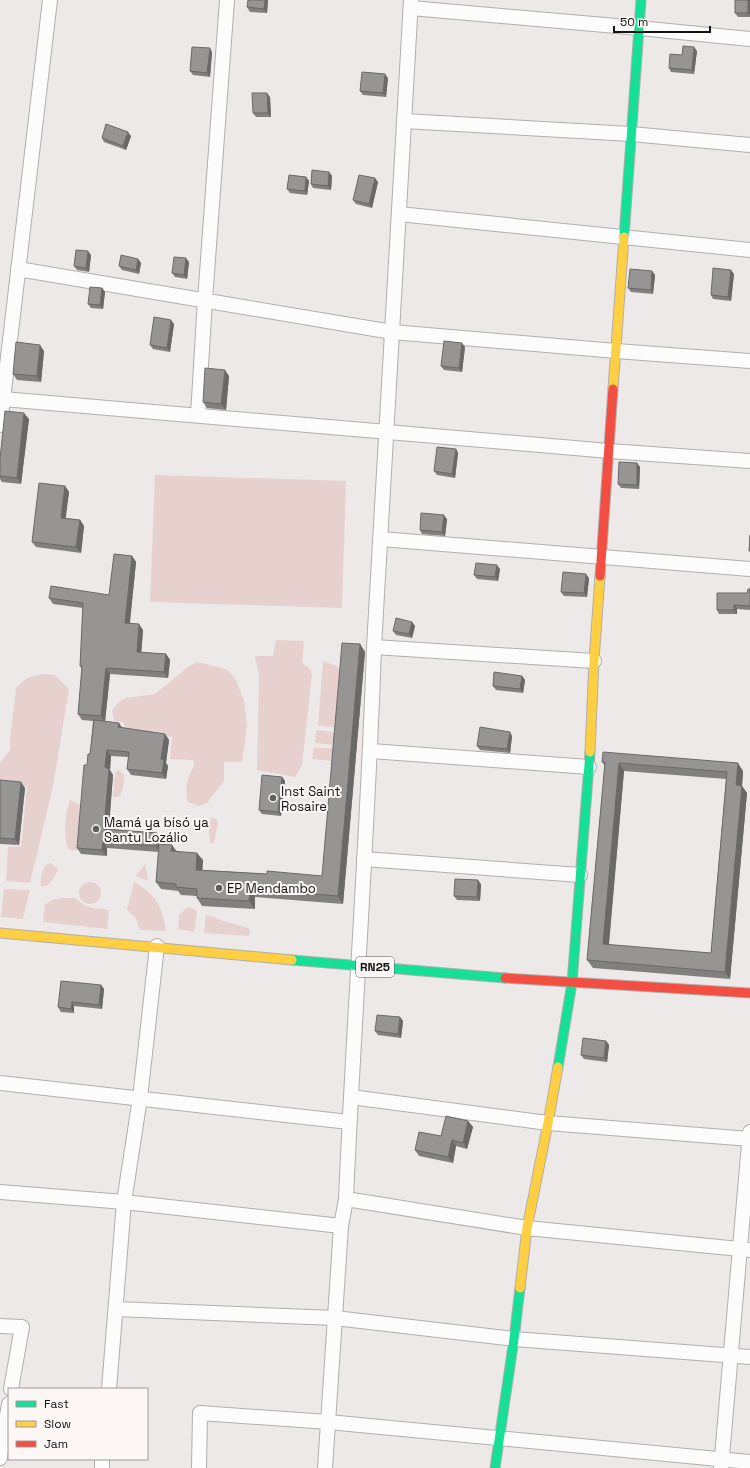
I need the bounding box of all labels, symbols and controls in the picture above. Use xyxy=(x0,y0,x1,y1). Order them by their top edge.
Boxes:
scale bar xyxy=(614,8,710,34)
text: 50 m xyxy=(620,14,648,30)
place label: Inst Saint Rosaire xyxy=(281,783,341,815)
marker: Inst Saint Rosaire xyxy=(268,793,278,803)
place label: Mamá ya bísó ya Santu Lozálio xyxy=(104,814,209,846)
marker: Mamá ya bísó ya Santu Lozálio xyxy=(91,824,101,834)
place label: EP Mendambo xyxy=(227,880,316,897)
marker: EP Mendambo xyxy=(214,883,224,893)
road number: RN25 xyxy=(356,957,394,977)
legend xyxy=(8,1388,148,1460)
text: Fast xyxy=(44,1396,69,1412)
text: Slow xyxy=(44,1416,71,1432)
text: Jam xyxy=(44,1436,68,1452)

